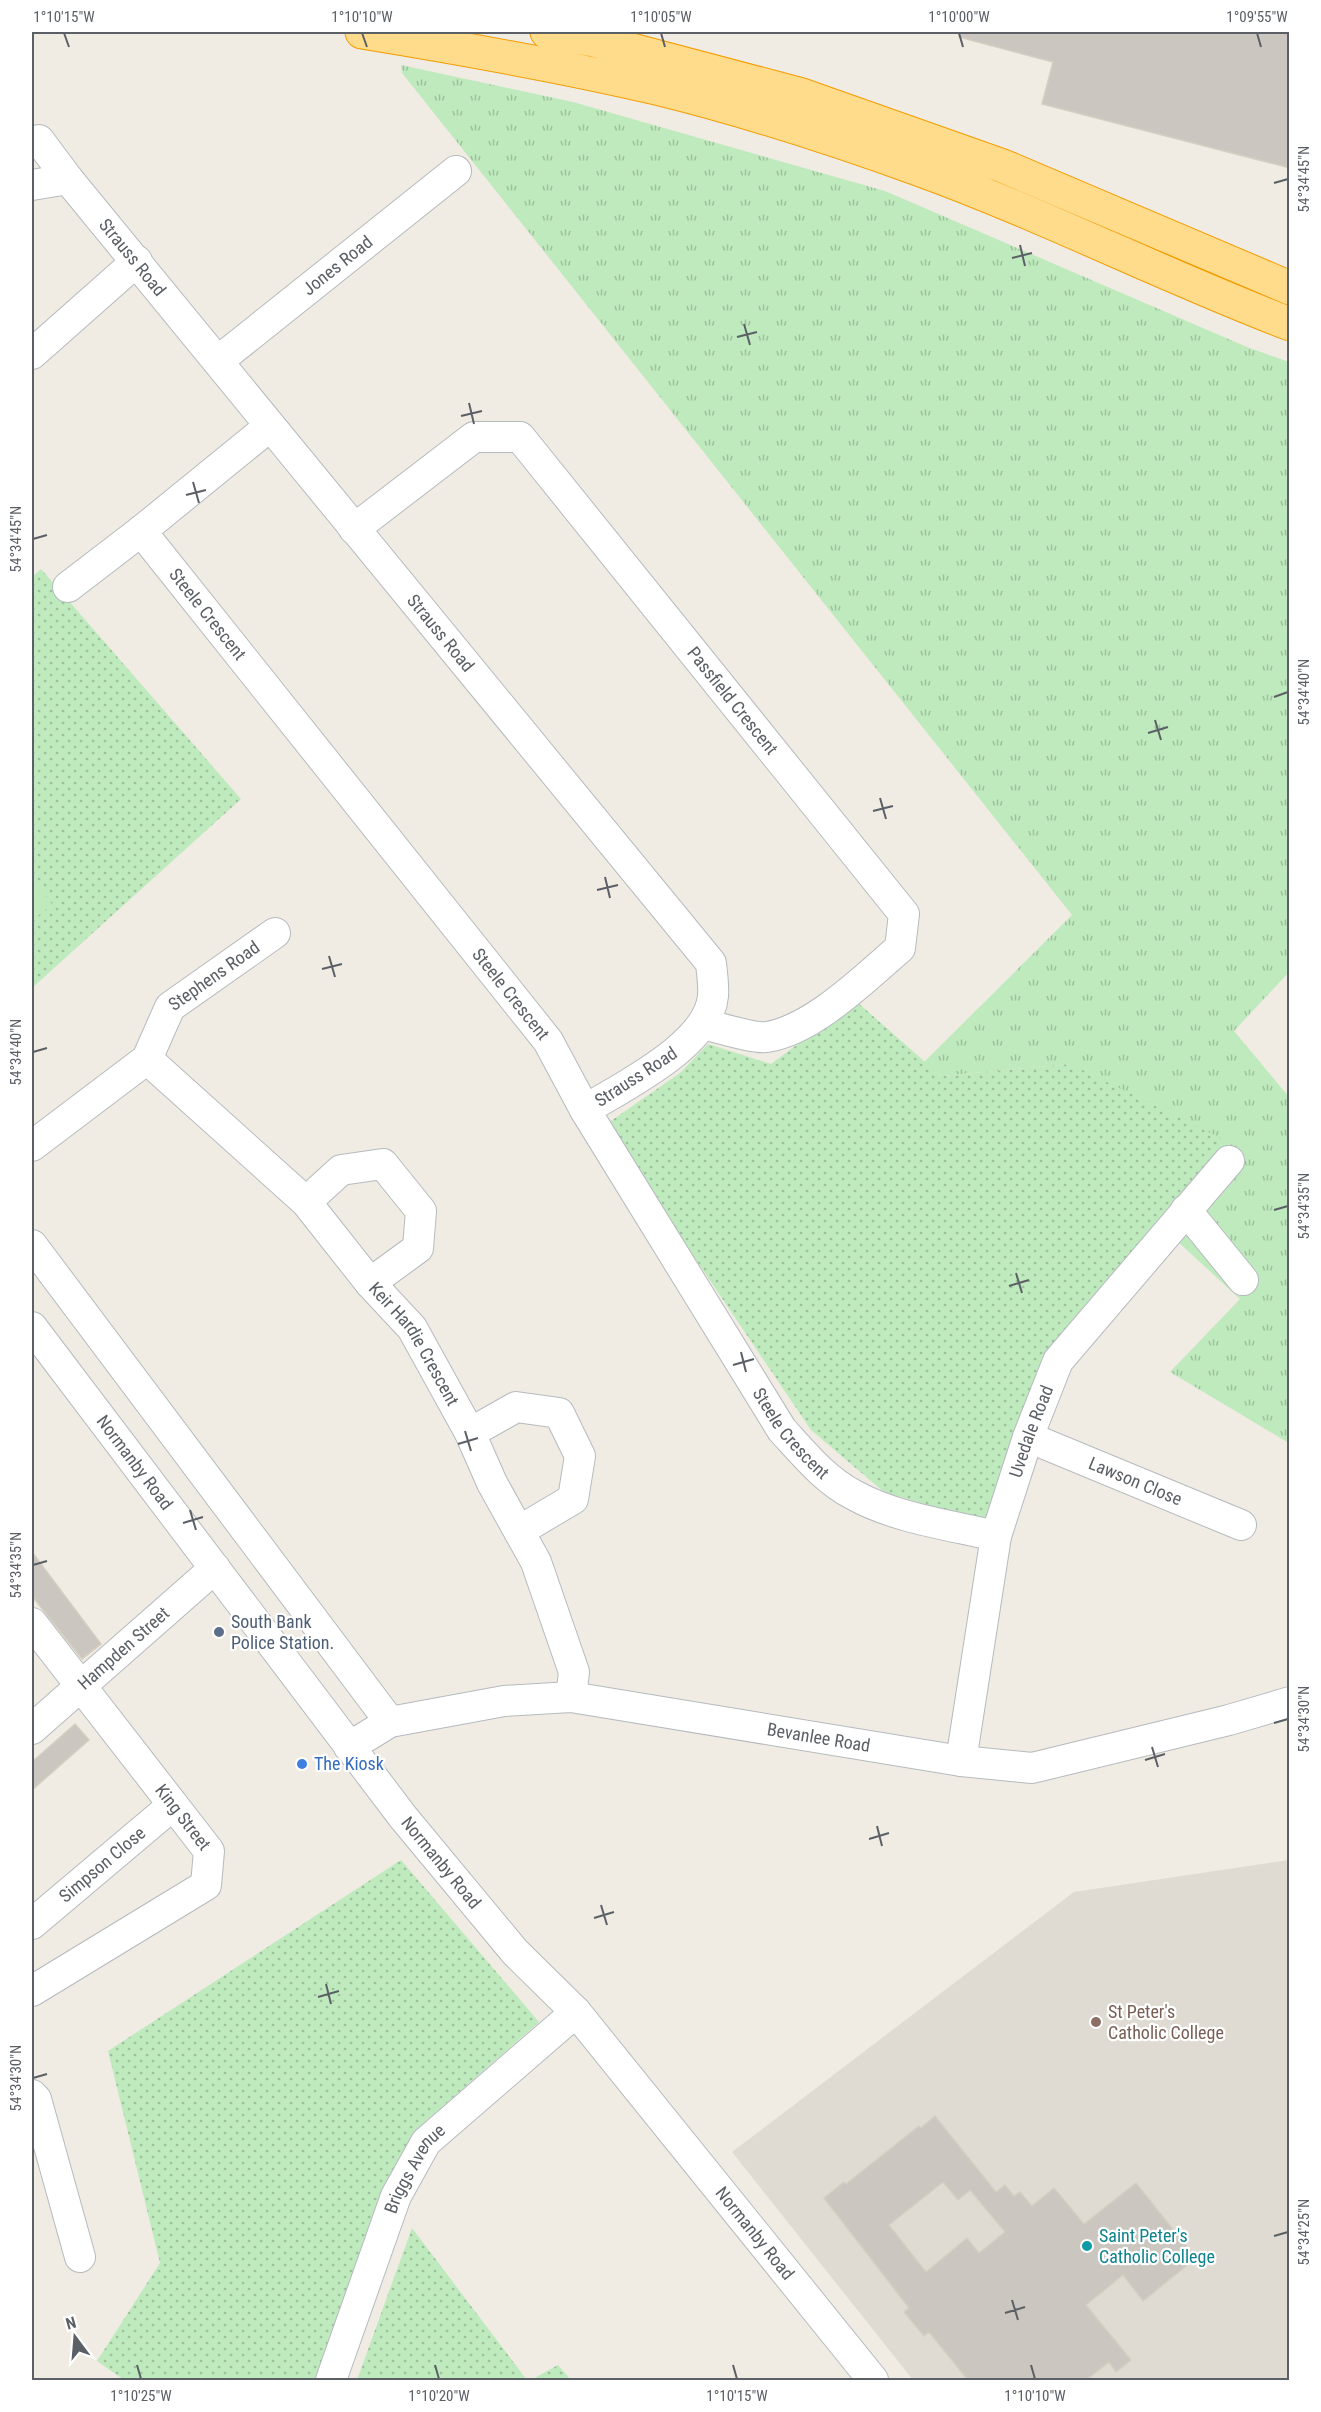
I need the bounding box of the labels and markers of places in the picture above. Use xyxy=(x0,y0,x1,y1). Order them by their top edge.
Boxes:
place label: South Bank Police Station. xyxy=(231,1611,334,1653)
marker: South Bank Police Station. xyxy=(212,1625,226,1639)
place label: The Kiosk xyxy=(314,1753,384,1774)
marker: The Kiosk xyxy=(295,1757,309,1771)
place label: St Peter's Catholic College xyxy=(1108,2001,1224,2043)
marker: St Peter's Catholic College xyxy=(1089,2015,1103,2029)
place label: Saint Peter's Catholic College xyxy=(1099,2225,1215,2267)
marker: Saint Peter's Catholic College xyxy=(1080,2239,1094,2253)

